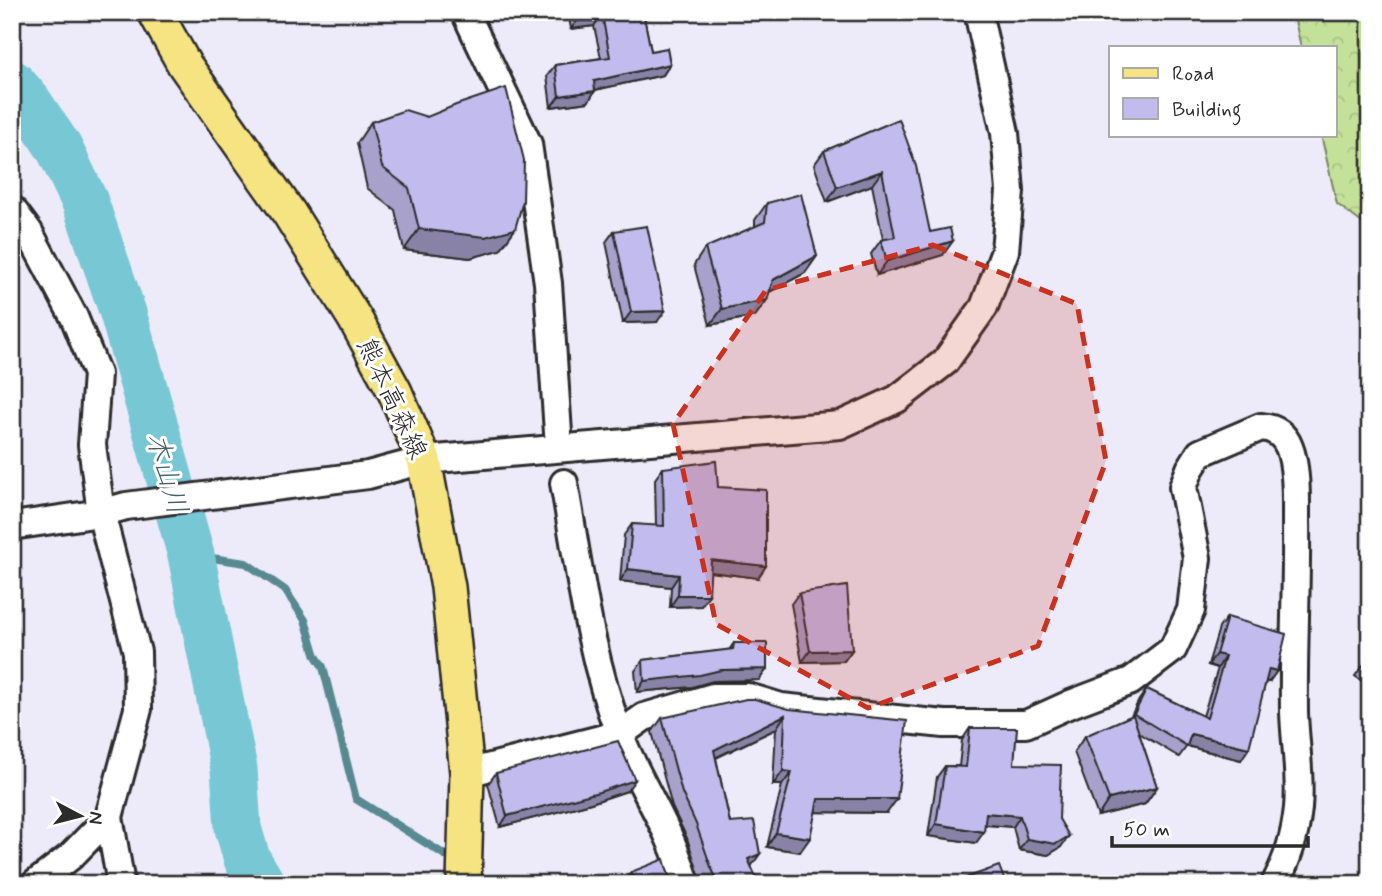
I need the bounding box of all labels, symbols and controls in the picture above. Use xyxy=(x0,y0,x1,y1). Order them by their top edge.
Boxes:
legend xyxy=(1109,46,1336,136)
text: Road xyxy=(1172,60,1214,88)
text: Building xyxy=(1172,96,1242,126)
street label: 熊本高森線 xyxy=(348,333,434,465)
water label: 木山川 xyxy=(136,428,195,519)
north arrow xyxy=(46,780,116,850)
scale bar xyxy=(1112,805,1308,849)
text: N xyxy=(82,810,109,826)
text: 50 m xyxy=(1123,816,1170,844)

